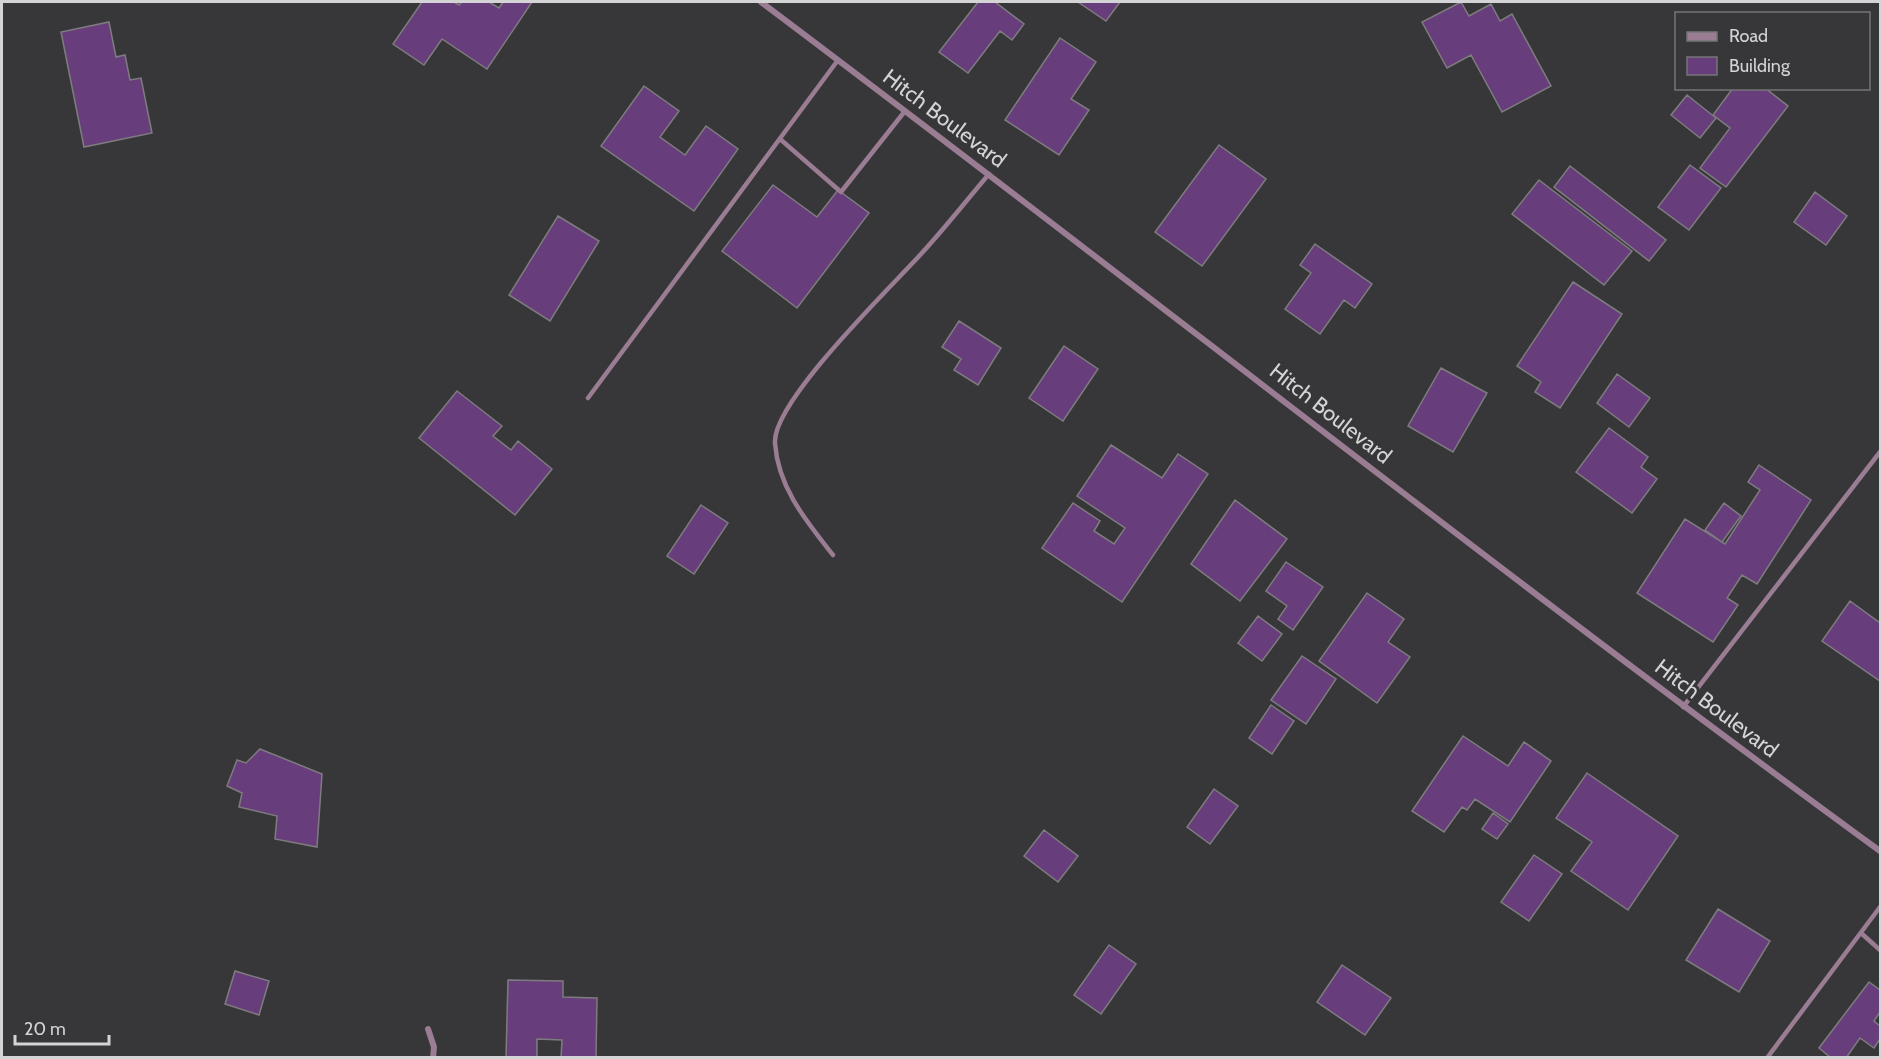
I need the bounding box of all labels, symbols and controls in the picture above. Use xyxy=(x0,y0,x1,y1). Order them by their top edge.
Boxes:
legend xyxy=(1675,12,1870,90)
text: Road xyxy=(1729,25,1768,47)
text: Building xyxy=(1729,55,1791,77)
street label: Hitch Boulevard xyxy=(878,63,1012,174)
street label: Hitch Boulevard xyxy=(1264,357,1397,469)
street label: Hitch Boulevard xyxy=(1650,653,1784,764)
scale bar xyxy=(15,1008,110,1046)
text: 20 m xyxy=(24,1018,66,1040)

